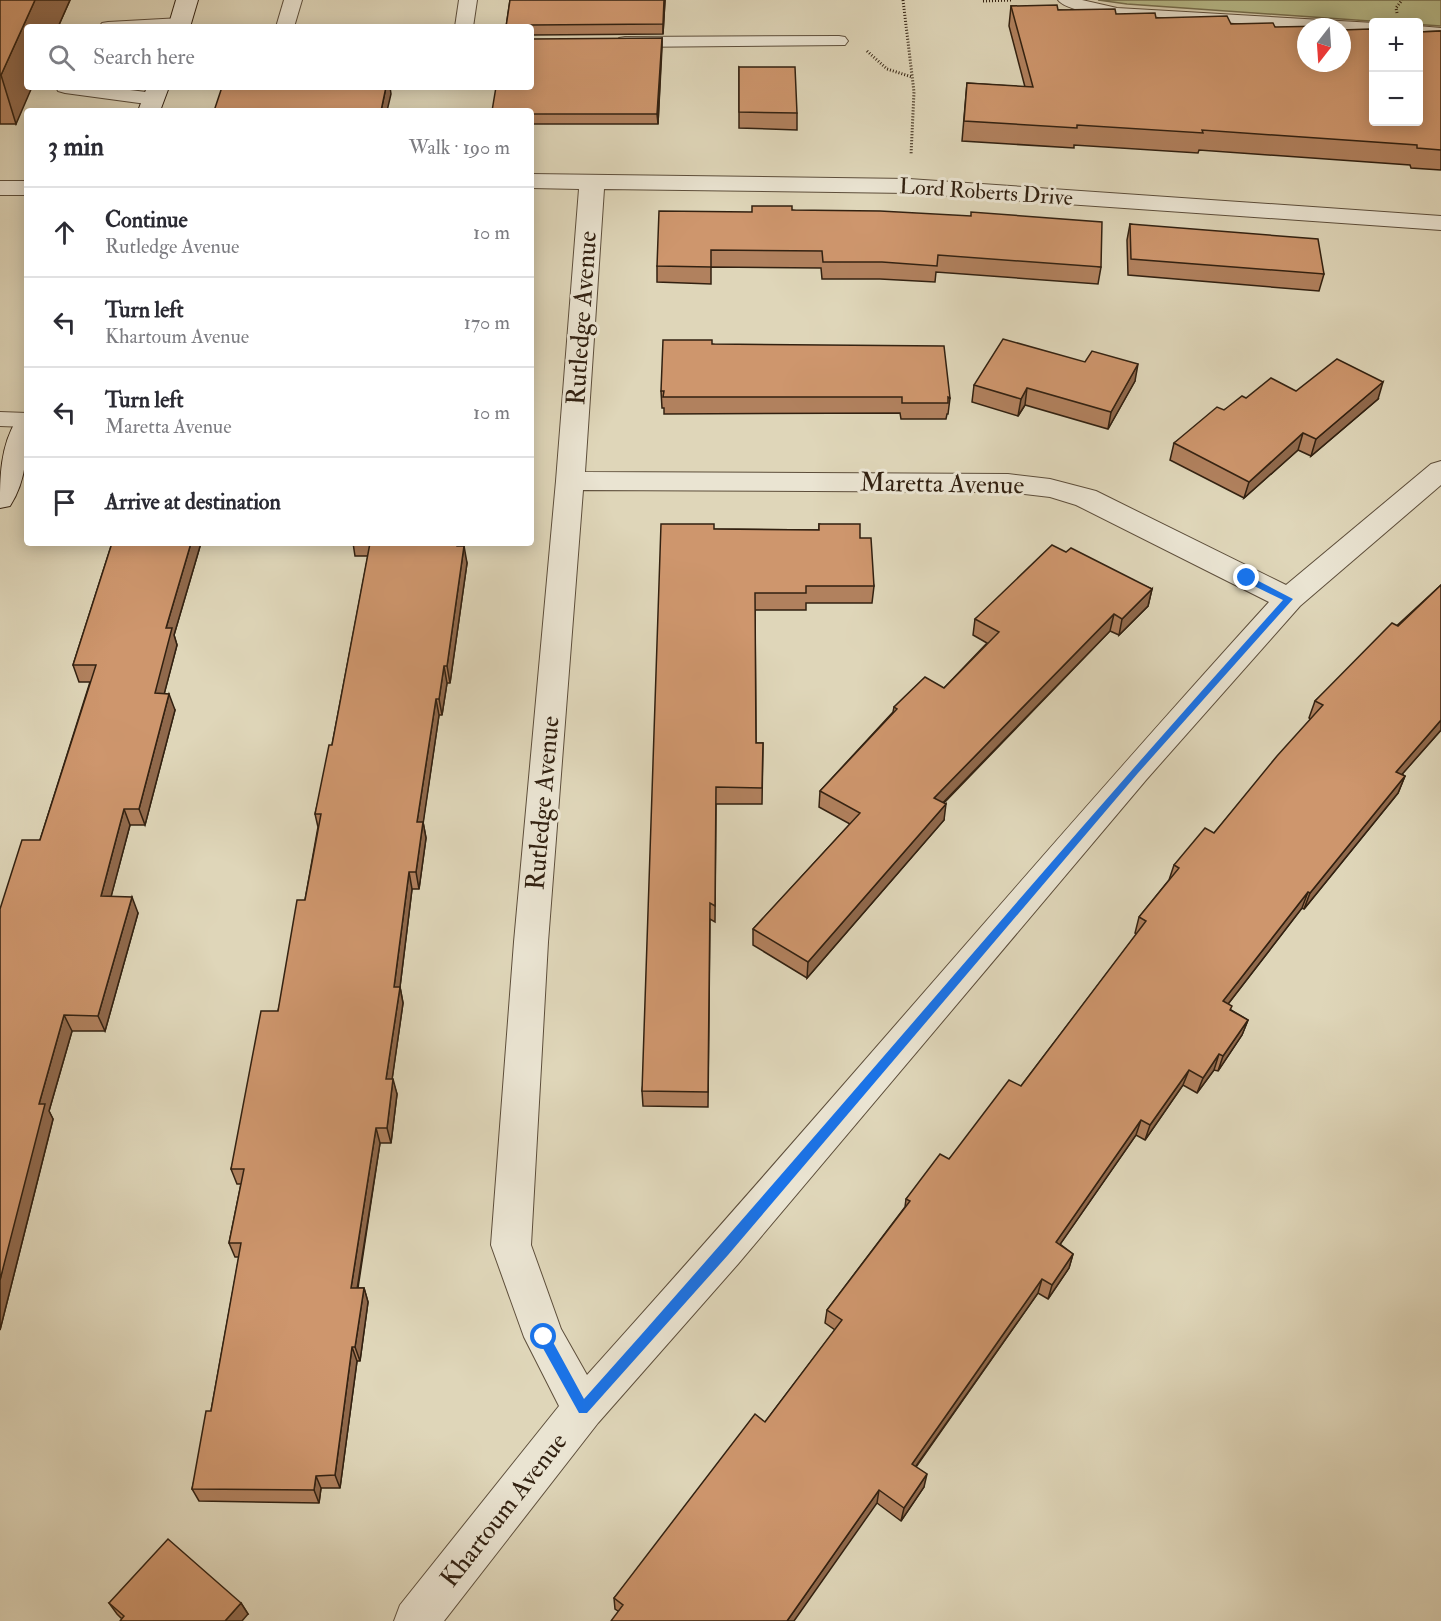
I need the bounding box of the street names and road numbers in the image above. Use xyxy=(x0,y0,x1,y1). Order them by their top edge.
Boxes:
street label: Lord Roberts Drive xyxy=(898,172,1074,212)
street label: Rutledge Avenue xyxy=(560,230,604,406)
street label: Maretta Avenue xyxy=(859,467,1025,501)
street label: Rutledge Avenue xyxy=(519,714,567,891)
street label: Khartoum Avenue xyxy=(434,1426,574,1594)

